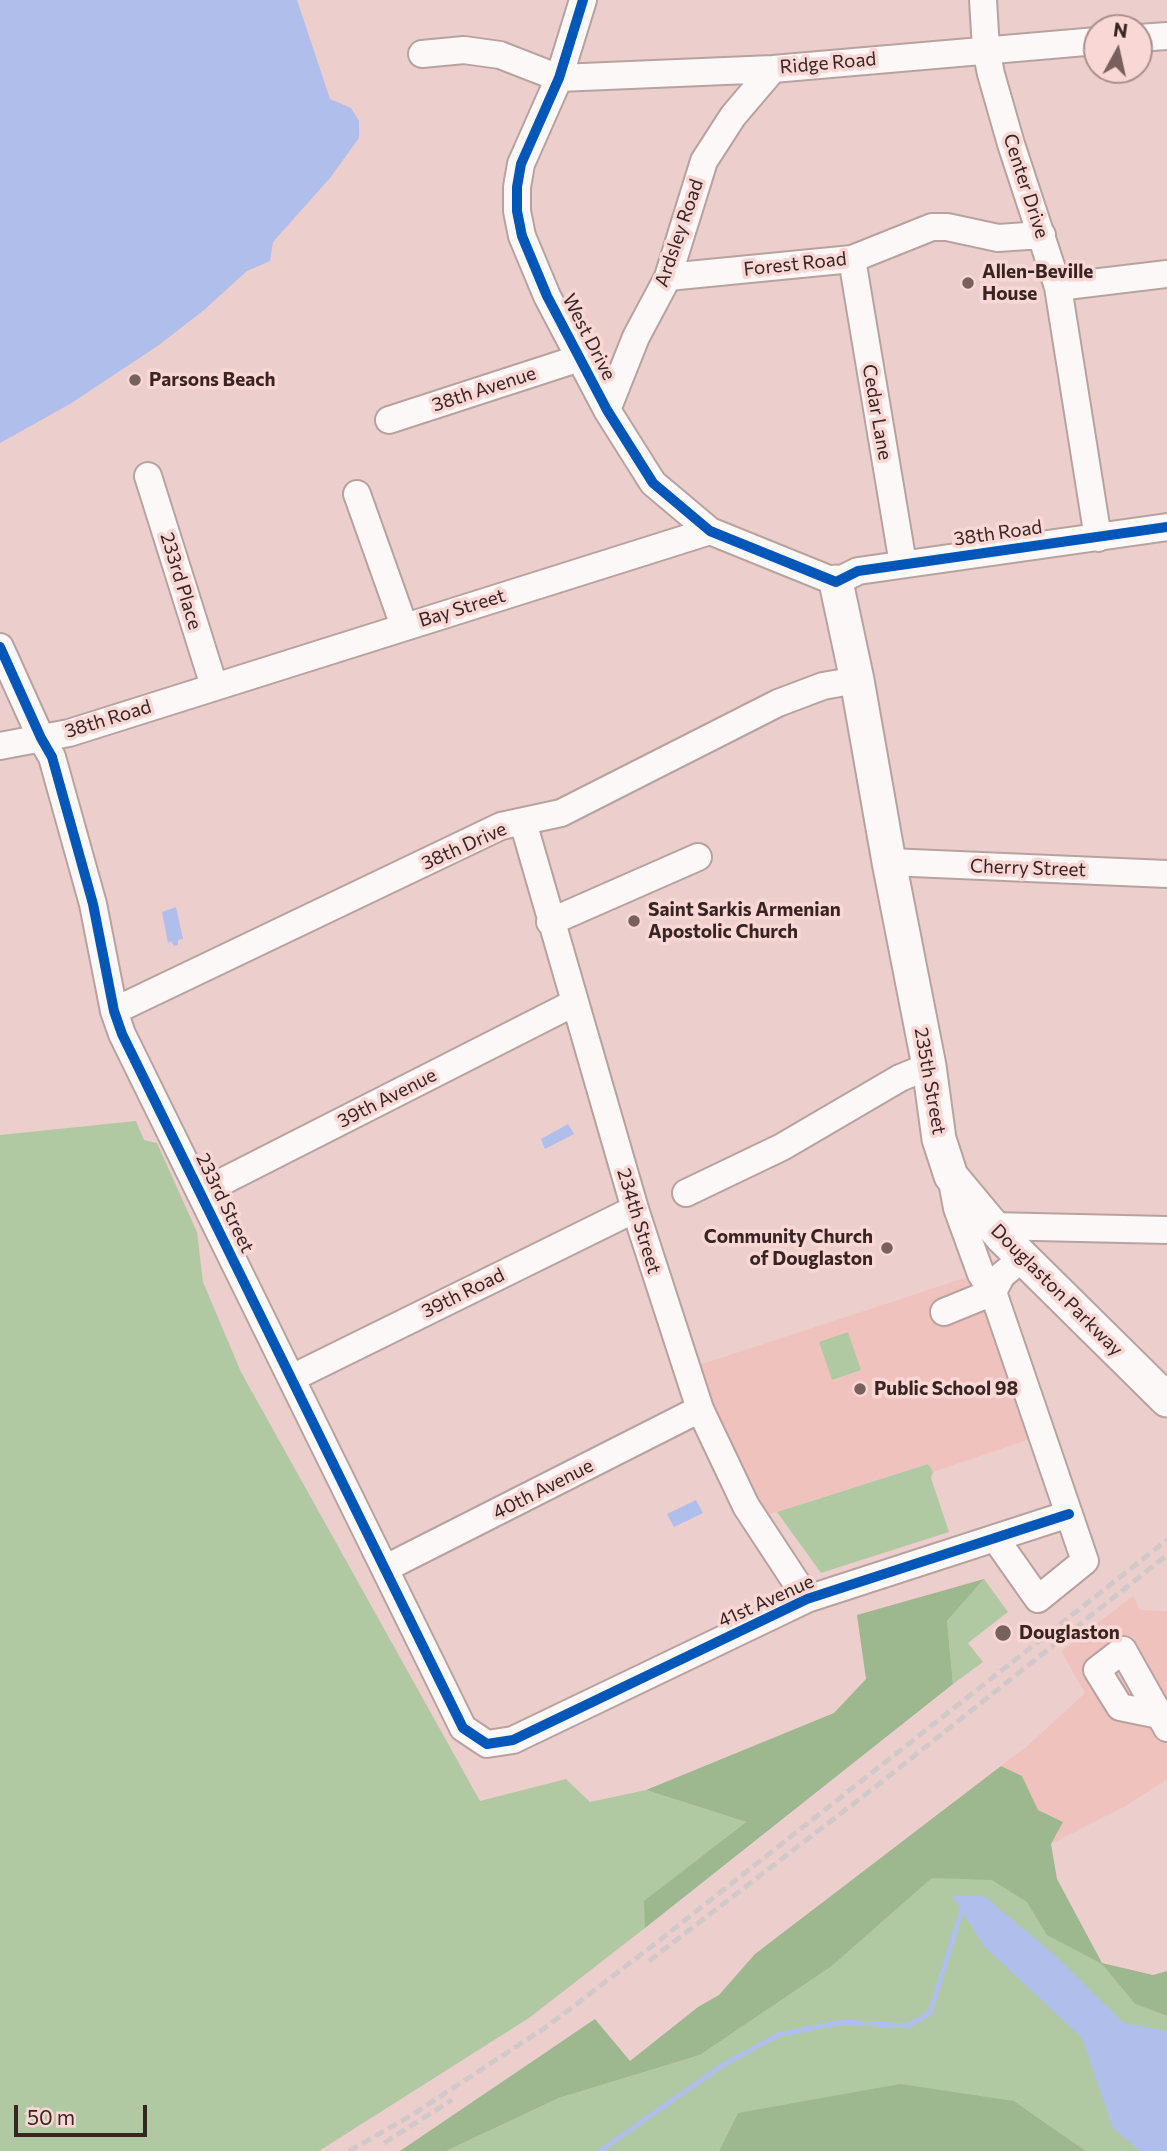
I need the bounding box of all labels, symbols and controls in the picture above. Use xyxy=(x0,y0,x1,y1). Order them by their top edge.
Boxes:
north arrow xyxy=(1083,14,1153,84)
text: N xyxy=(1112,17,1129,42)
street label: Ridge Road xyxy=(779,47,877,79)
street label: Center Drive xyxy=(998,131,1054,241)
street label: Ardsley Road xyxy=(650,176,708,290)
street label: Forest Road xyxy=(742,247,848,281)
place label: Allen-Beville House xyxy=(982,261,1093,305)
marker: Allen-Beville House xyxy=(960,275,976,291)
street label: West Drive xyxy=(558,290,620,384)
street label: 38th Avenue xyxy=(429,361,539,417)
street label: Cedar Lane xyxy=(857,362,897,462)
place label: Parsons Beach xyxy=(149,369,275,391)
marker: Parsons Beach xyxy=(127,372,143,388)
street label: 38th Road xyxy=(952,516,1044,550)
street label: 233rd Place xyxy=(155,530,207,632)
street label: Bay Street xyxy=(416,584,508,632)
street label: 38th Road xyxy=(62,695,154,743)
street label: 38th Drive xyxy=(418,817,510,875)
street label: Cherry Street xyxy=(969,855,1087,881)
place label: Saint Sarkis Armenian Apostolic Church xyxy=(648,899,841,943)
marker: Saint Sarkis Armenian Apostolic Church xyxy=(626,913,642,929)
street label: 235th Street xyxy=(909,1026,951,1136)
street label: 39th Avenue xyxy=(334,1063,440,1133)
street label: 233rd Street xyxy=(191,1150,259,1256)
street label: 234th Street xyxy=(612,1166,666,1276)
street label: Douglaston Parkway xyxy=(986,1219,1128,1361)
place label: Community Church of Douglaston xyxy=(704,1226,873,1270)
marker: Community Church of Douglaston xyxy=(879,1240,895,1256)
street label: 39th Road xyxy=(418,1263,508,1323)
place label: Public School 98 xyxy=(874,1378,1018,1400)
marker: Public School 98 xyxy=(852,1381,868,1397)
street label: 40th Avenue xyxy=(489,1454,597,1524)
street label: 41st Avenue xyxy=(715,1570,817,1632)
place label: Douglaston xyxy=(1019,1622,1120,1644)
marker: Douglaston xyxy=(993,1623,1013,1643)
scale bar xyxy=(18,2092,150,2136)
text: 50 m xyxy=(27,2104,75,2129)

